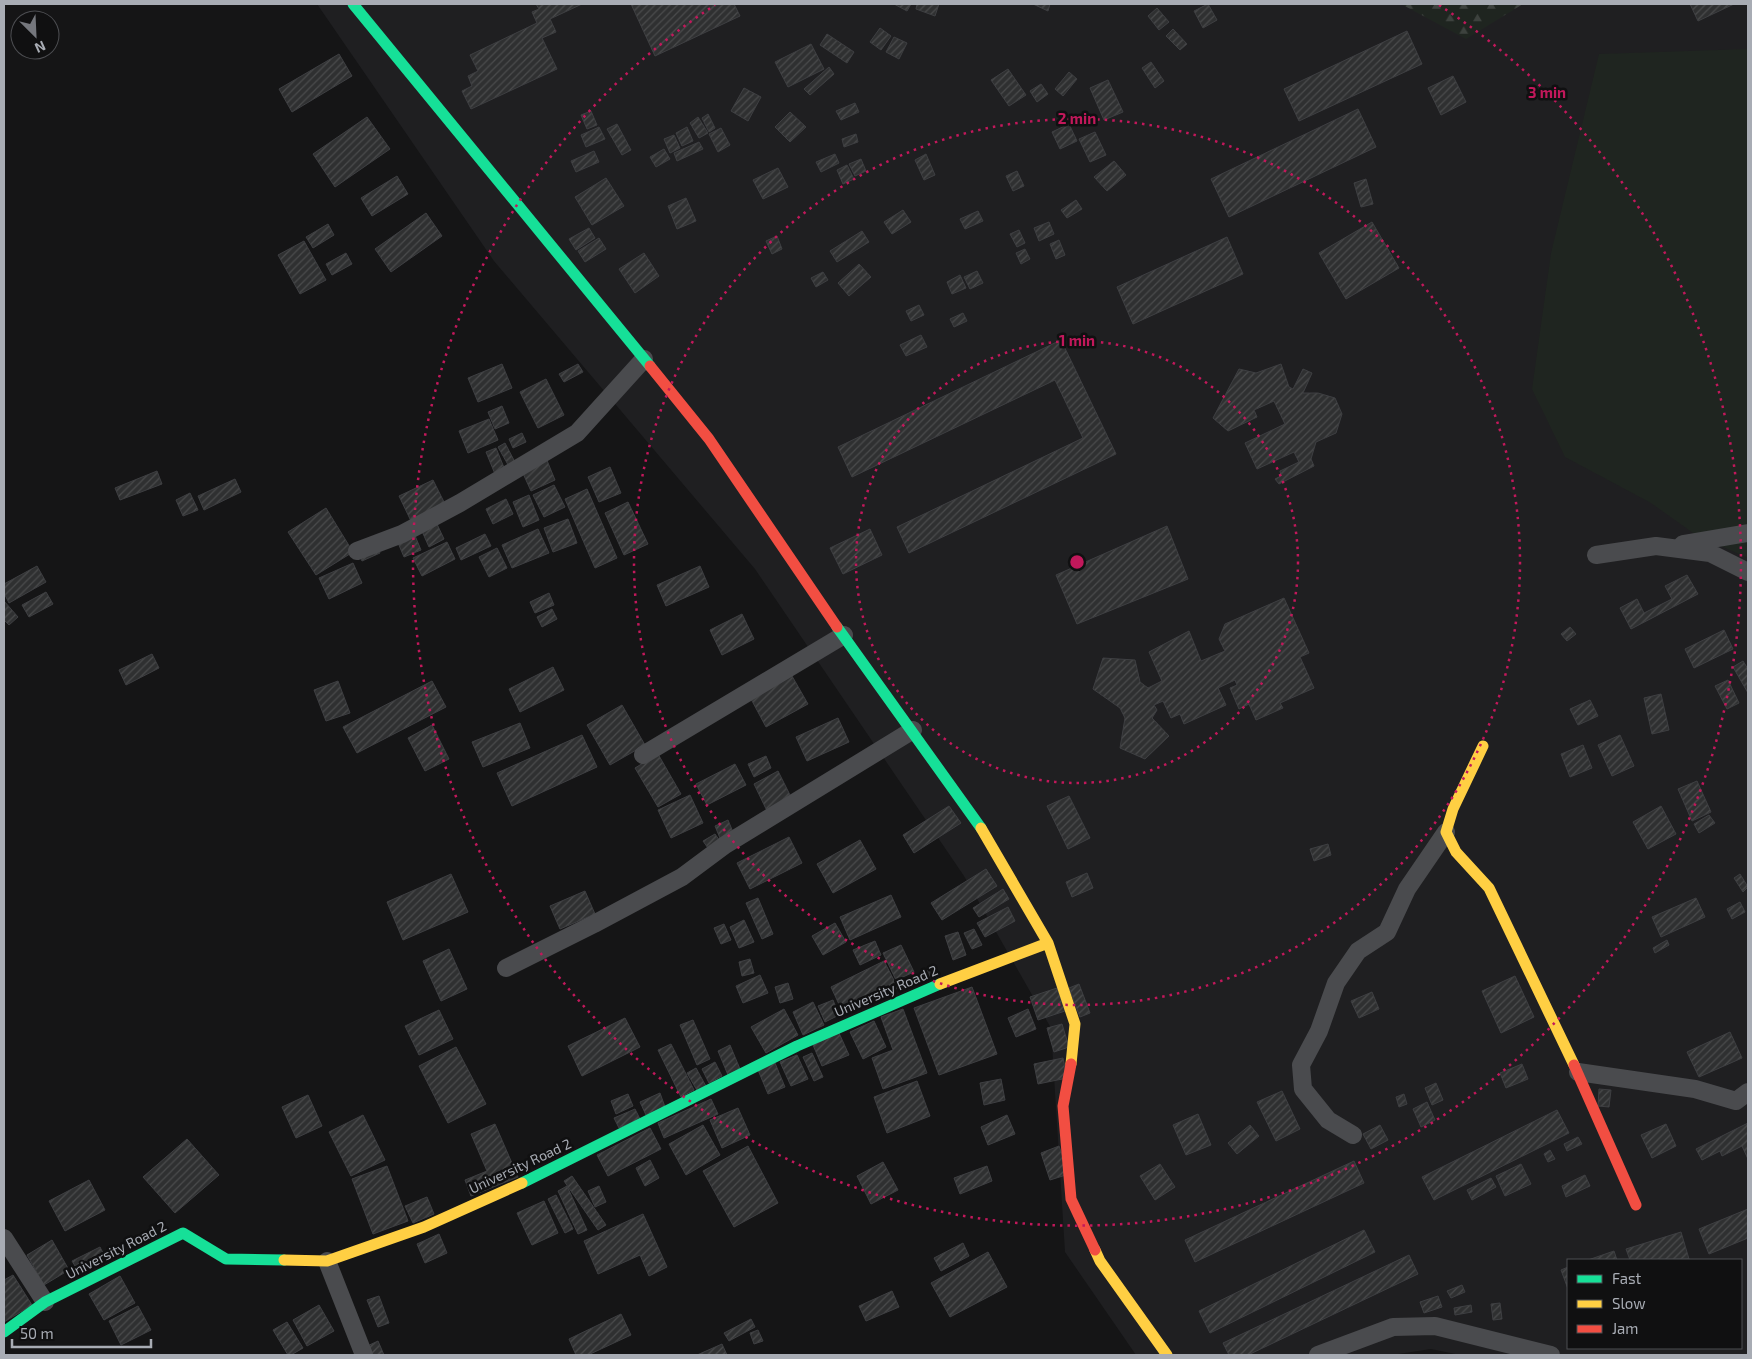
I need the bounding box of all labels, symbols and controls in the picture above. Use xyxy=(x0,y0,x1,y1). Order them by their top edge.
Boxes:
north arrow xyxy=(10,10,60,60)
text: N xyxy=(32,38,49,57)
text: 3 min xyxy=(1528,83,1566,101)
text: 2 min xyxy=(1058,109,1096,127)
text: 1 min xyxy=(1059,331,1095,349)
centre of rings xyxy=(1068,553,1086,571)
street label: University Road 2 xyxy=(831,961,940,1020)
street label: University Road 2 xyxy=(466,1134,574,1197)
street label: University Road 2 xyxy=(63,1217,169,1282)
legend xyxy=(1567,1259,1742,1349)
text: Fast xyxy=(1612,1269,1642,1287)
text: Slow xyxy=(1612,1294,1646,1312)
scale bar xyxy=(12,1316,151,1348)
text: Jam xyxy=(1612,1319,1638,1337)
text: 50 m xyxy=(20,1324,54,1342)

